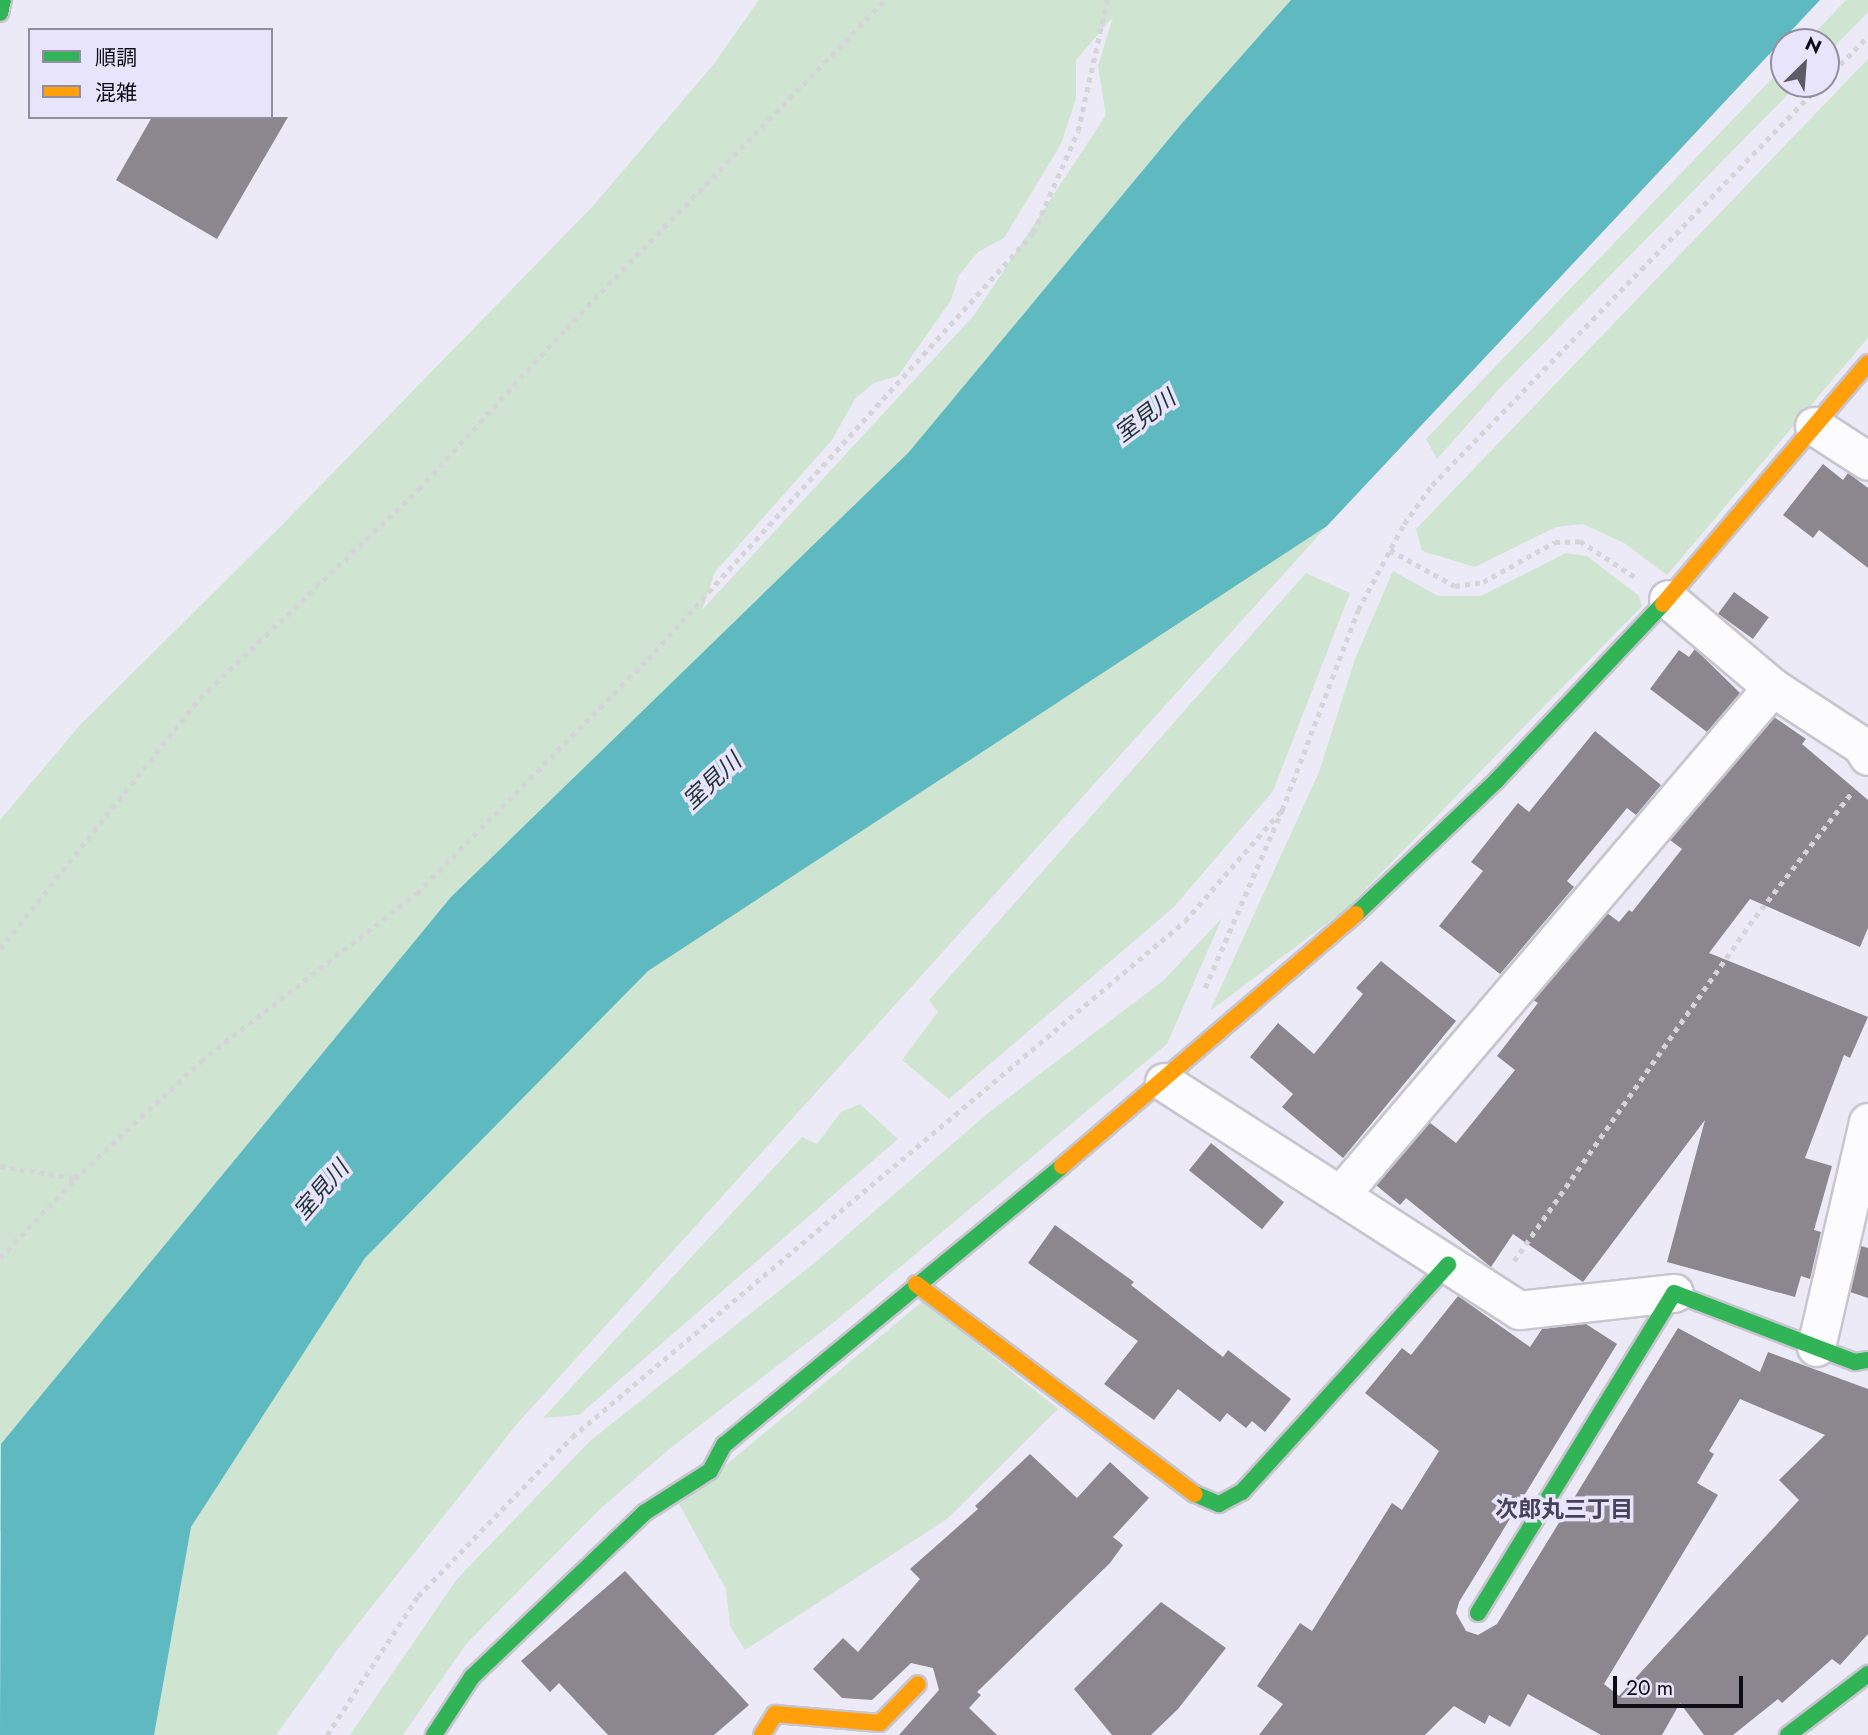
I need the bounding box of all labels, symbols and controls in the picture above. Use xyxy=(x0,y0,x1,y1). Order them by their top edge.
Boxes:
legend xyxy=(28,28,273,119)
north arrow xyxy=(1770,28,1840,98)
text: N xyxy=(1801,30,1826,61)
text: 順調 xyxy=(95,43,137,73)
text: 混雑 xyxy=(95,78,137,108)
water label: 室見川 xyxy=(1109,384,1181,448)
water label: 室見川 xyxy=(677,747,747,815)
water label: 室見川 xyxy=(288,1155,354,1225)
district label: 次郎丸三丁目 xyxy=(1495,1495,1633,1523)
scale bar xyxy=(1616,1662,1745,1706)
text: 20 m xyxy=(1626,1673,1673,1703)

